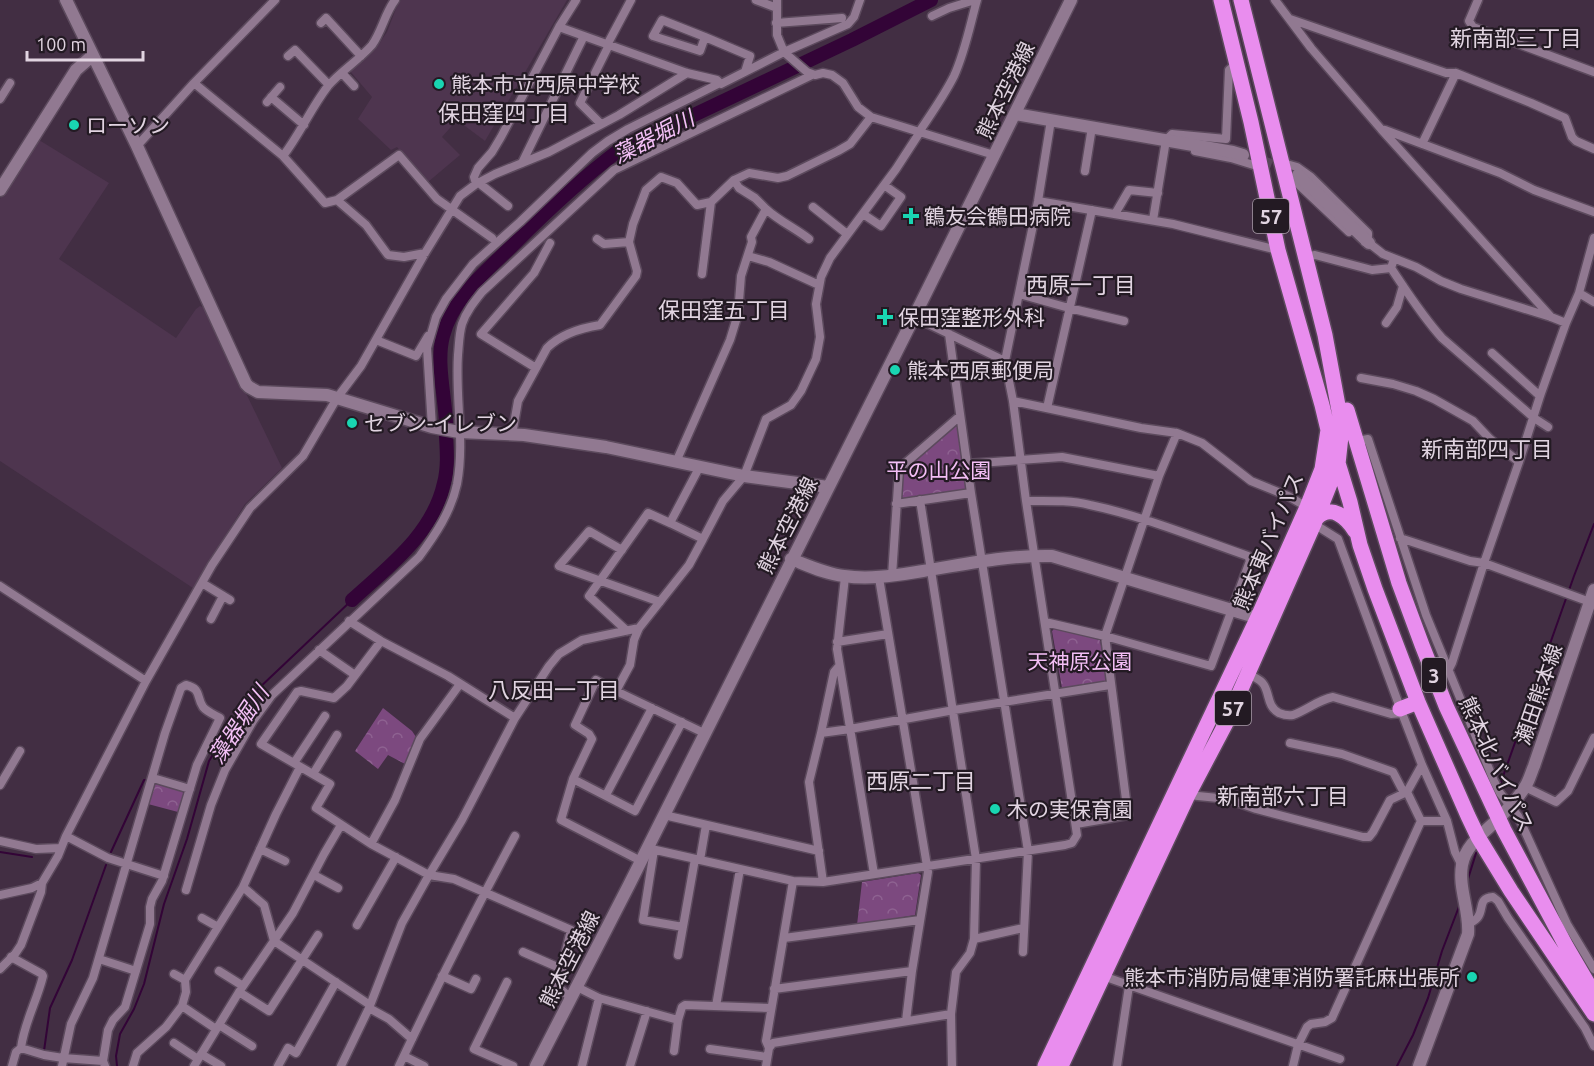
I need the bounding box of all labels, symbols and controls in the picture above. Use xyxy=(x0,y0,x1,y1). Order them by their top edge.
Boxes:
scale bar xyxy=(27,24,142,62)
district label: 新南部三丁目 xyxy=(1450,25,1582,50)
text: 100 m xyxy=(36,34,86,54)
street label: 熊本空港線 xyxy=(971,38,1039,142)
place label: 熊本市立西原中学校 xyxy=(451,72,640,96)
marker: 熊本市立西原中学校 xyxy=(432,77,446,91)
district label: 保田窪四丁目 xyxy=(438,100,570,125)
water label: 藻器堀川 xyxy=(608,104,700,167)
place label: ローソン xyxy=(86,113,170,137)
marker: ローソン xyxy=(67,118,81,132)
road number: 57 xyxy=(1253,199,1289,233)
place label: 鶴友会鶴田病院 xyxy=(924,204,1071,228)
marker: 鶴友会鶴田病院 xyxy=(902,207,920,225)
district label: 西原一丁目 xyxy=(1026,272,1136,297)
district label: 保田窪五丁目 xyxy=(658,297,790,322)
place label: 保田窪整形外科 xyxy=(898,305,1045,329)
marker: 保田窪整形外科 xyxy=(876,308,894,326)
place label: 熊本西原郵便局 xyxy=(907,358,1054,382)
marker: 熊本西原郵便局 xyxy=(888,363,902,377)
place label: セブン-イレブン xyxy=(364,411,517,435)
marker: セブン-イレブン xyxy=(345,416,359,430)
district label: 新南部四丁目 xyxy=(1421,436,1553,461)
park label: 平の山公園 xyxy=(887,458,992,482)
street label: 熊本東バイパス xyxy=(1228,469,1308,613)
street label: 熊本空港線 xyxy=(752,473,822,577)
street label: 瀬田熊本線 xyxy=(1510,640,1566,748)
park label: 天神原公園 xyxy=(1028,649,1133,673)
road number: 3 xyxy=(1422,658,1446,692)
district label: 八反田一丁目 xyxy=(488,677,620,702)
water label: 藻器堀川 xyxy=(203,679,274,767)
road number: 57 xyxy=(1215,691,1251,725)
street label: 熊本北バイパス xyxy=(1455,692,1539,836)
district label: 西原二丁目 xyxy=(866,768,976,793)
district label: 新南部六丁目 xyxy=(1217,783,1349,808)
place label: 木の実保育園 xyxy=(1007,797,1133,821)
marker: 木の実保育園 xyxy=(988,802,1002,816)
street label: 熊本空港線 xyxy=(534,907,604,1011)
place label: 熊本市消防局健軍消防署託麻出張所 xyxy=(1124,965,1460,989)
marker: 熊本市消防局健軍消防署託麻出張所 xyxy=(1465,970,1479,984)

